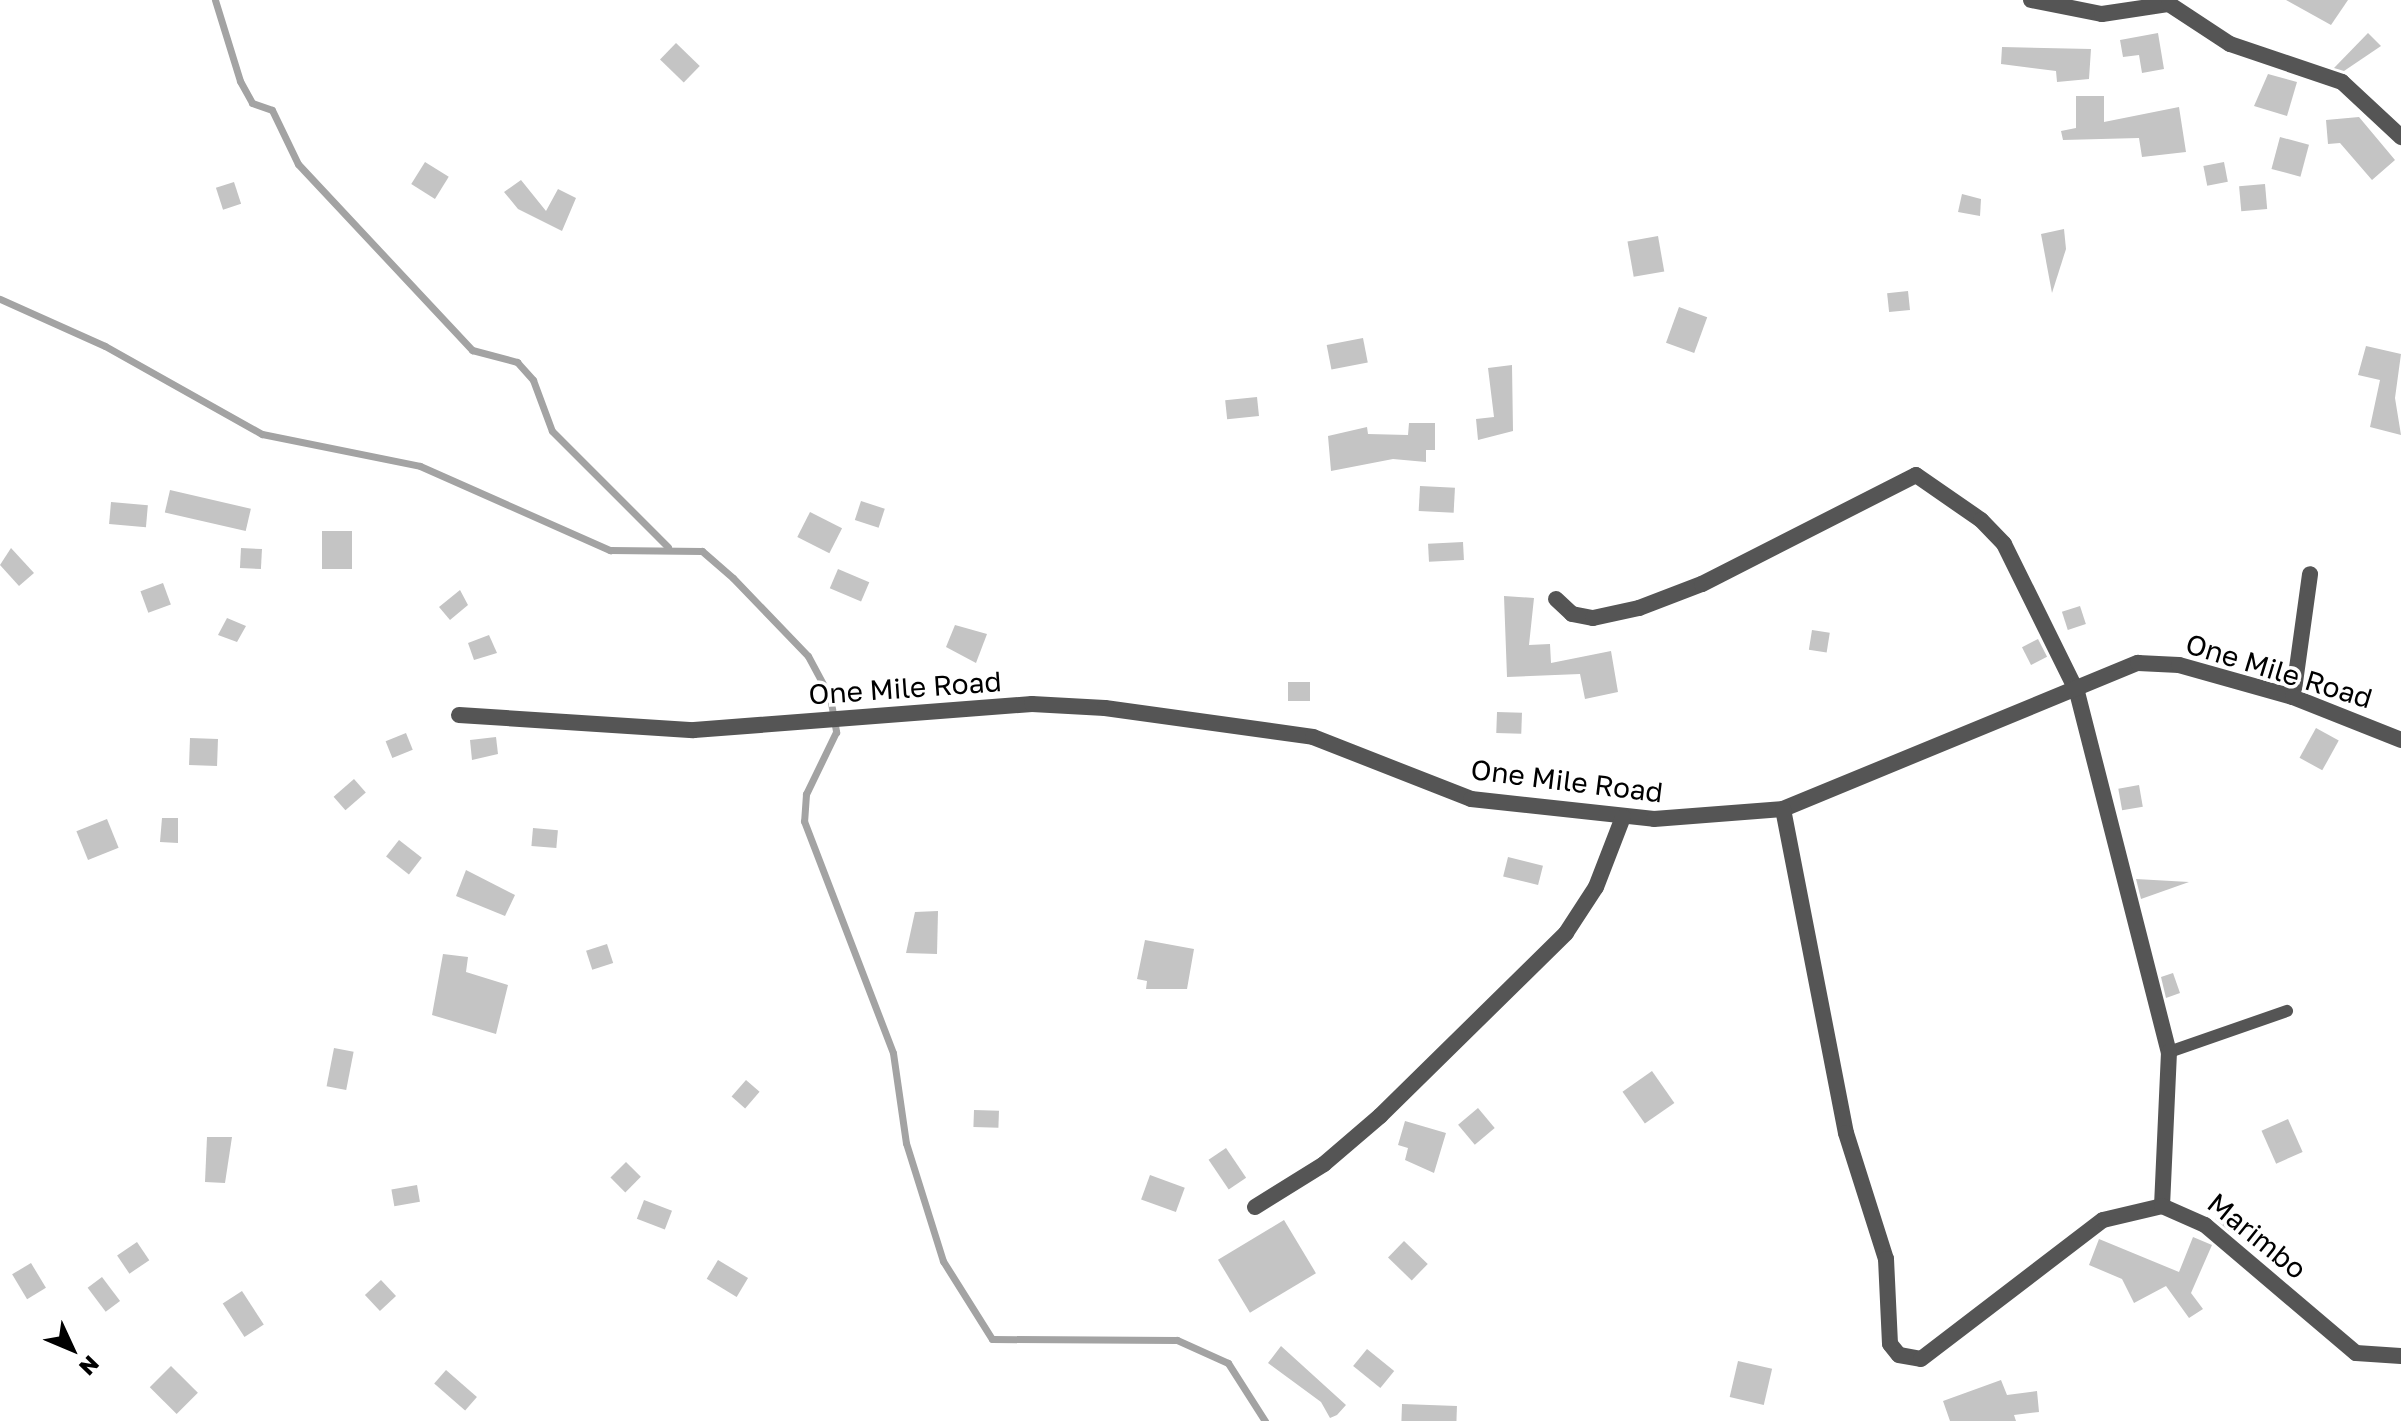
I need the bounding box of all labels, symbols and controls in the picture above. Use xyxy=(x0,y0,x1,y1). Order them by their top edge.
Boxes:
street label: One Mile Road xyxy=(2182,627,2376,715)
street label: One Mile Road xyxy=(807,664,1003,712)
street label: One Mile Road xyxy=(1469,753,1665,809)
street label: Marimbo xyxy=(2201,1186,2313,1286)
north arrow xyxy=(32,1309,112,1389)
text: N xyxy=(74,1351,105,1381)

